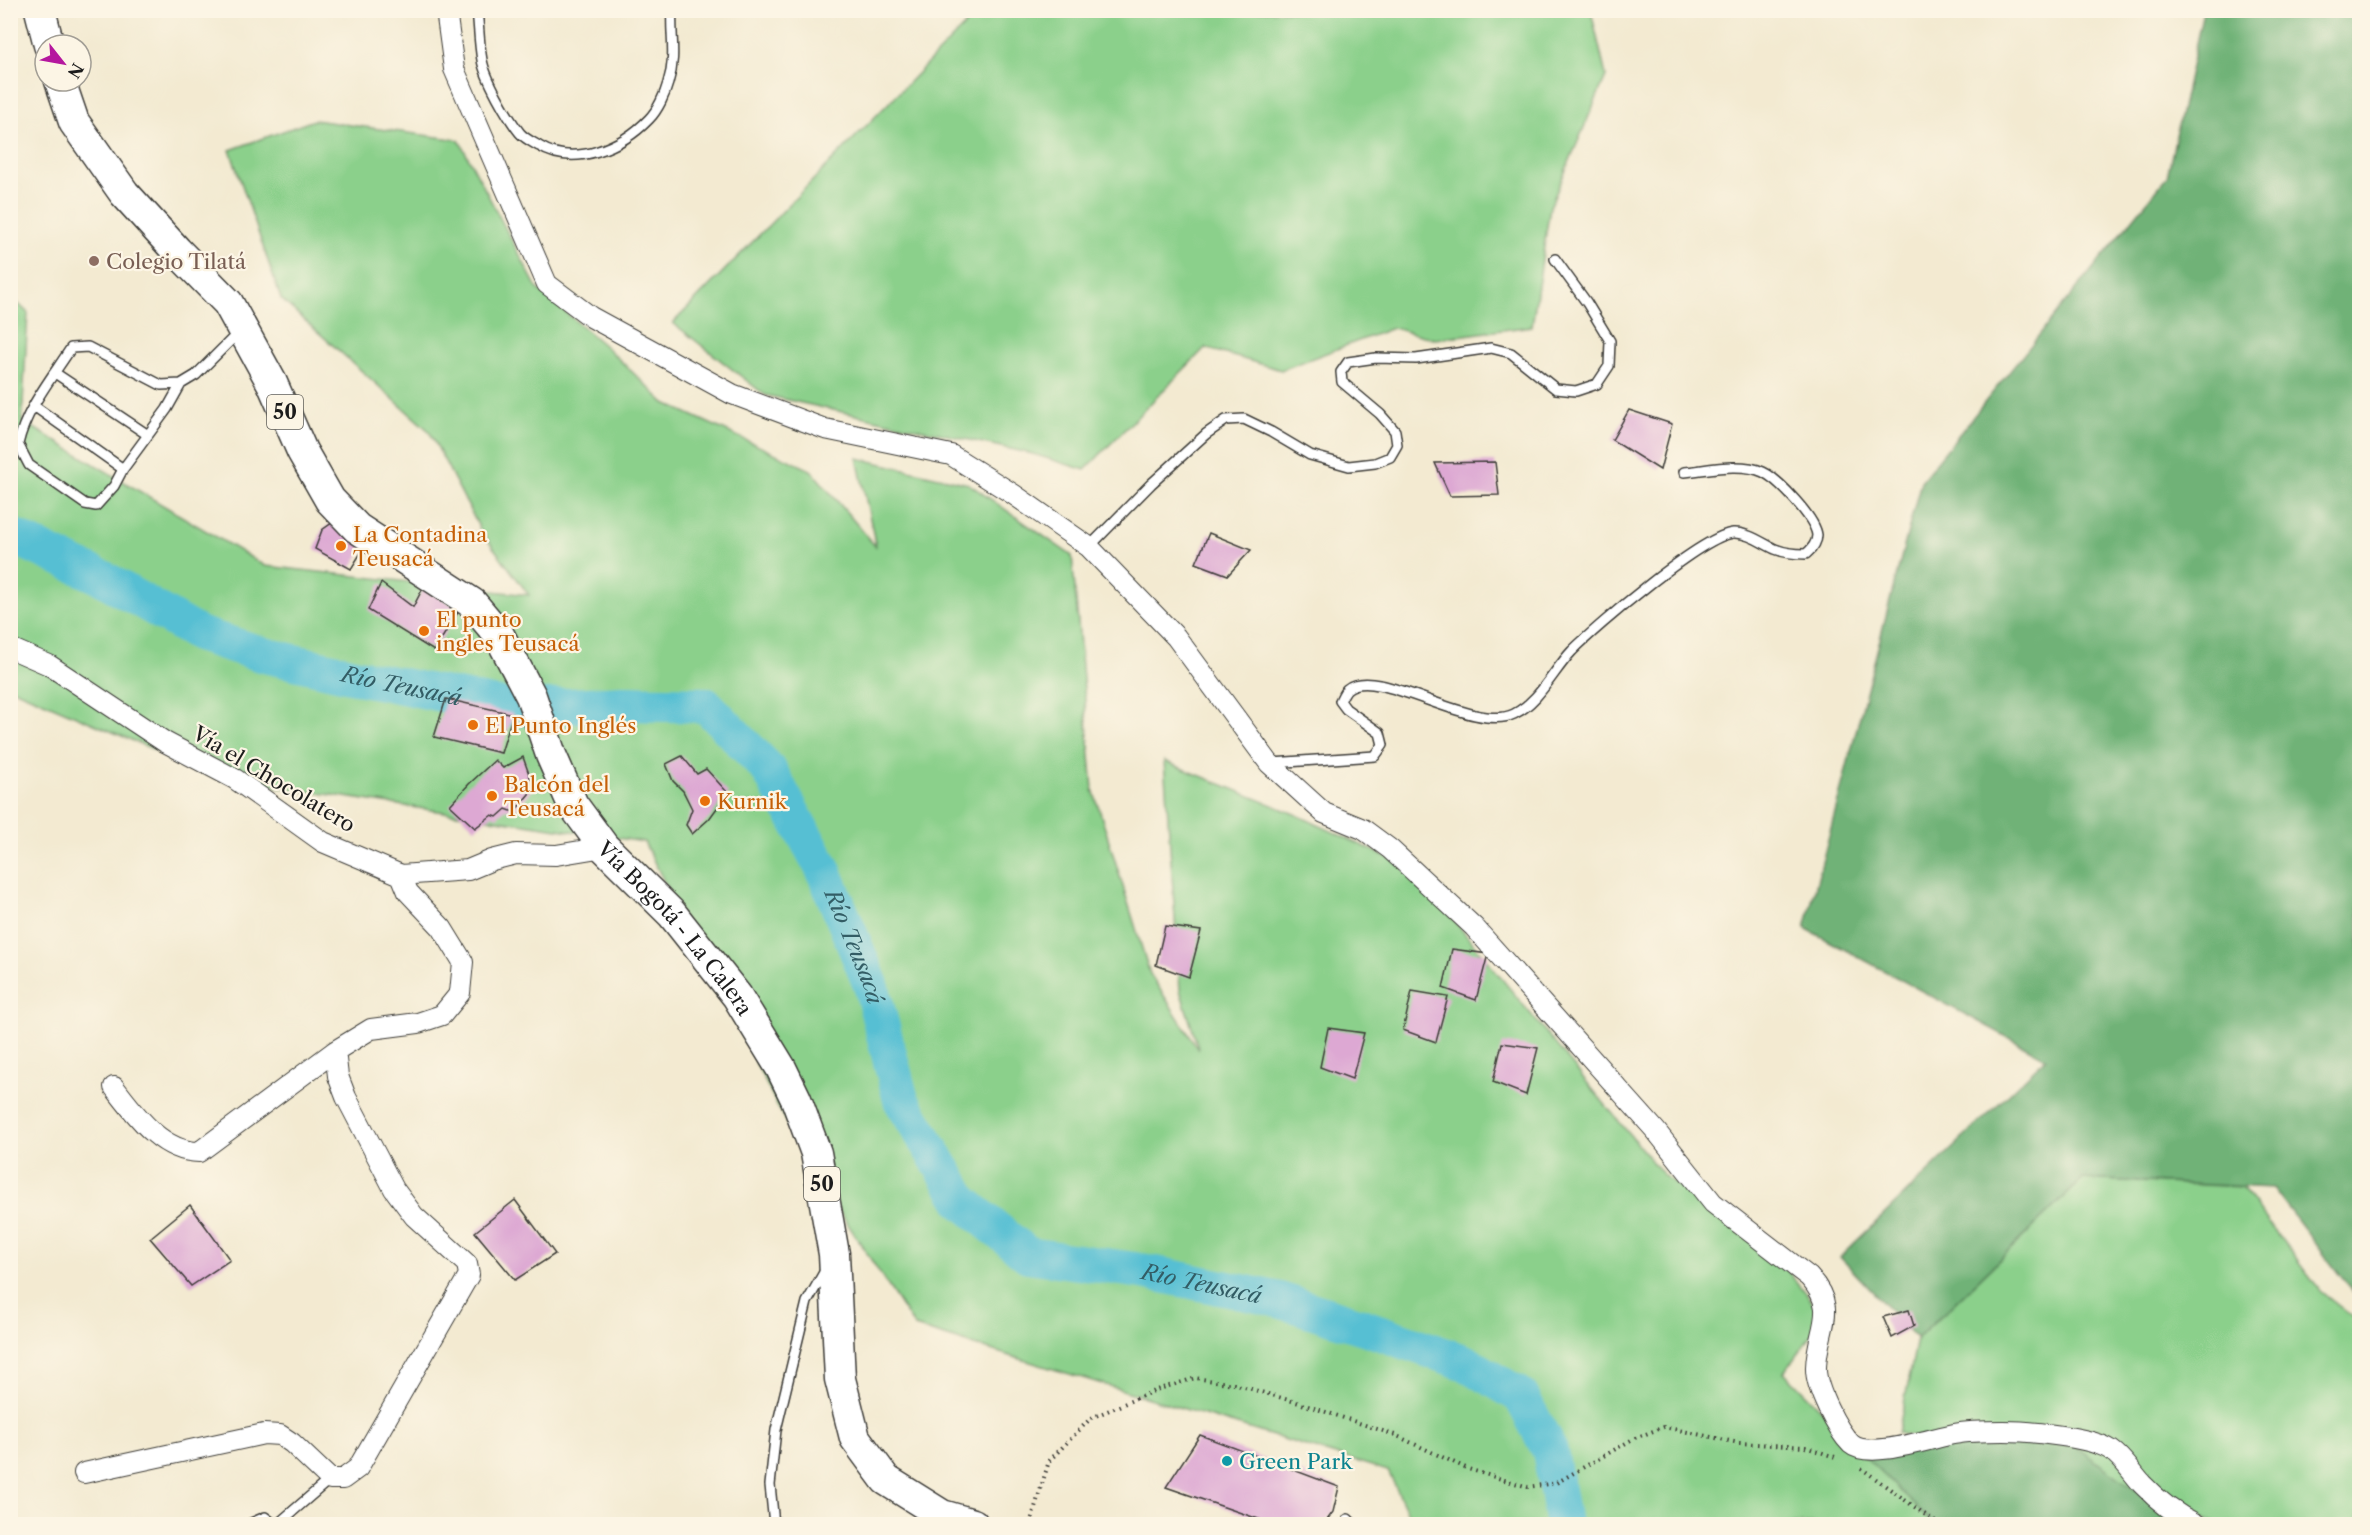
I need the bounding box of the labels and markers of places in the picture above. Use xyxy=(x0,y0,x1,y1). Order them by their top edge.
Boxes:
place label: Colegio Tilatá xyxy=(106,249,247,274)
marker: Colegio Tilatá xyxy=(87,254,101,268)
place label: La Contadina Teusacá xyxy=(353,522,488,571)
marker: La Contadina Teusacá xyxy=(334,539,348,553)
place label: El punto ingles Teusacá xyxy=(436,607,580,656)
marker: El punto ingles Teusacá xyxy=(417,624,431,638)
place label: El Punto Inglés xyxy=(485,713,636,738)
marker: El Punto Inglés xyxy=(466,718,480,732)
place label: Balcón del Teusacá xyxy=(504,772,609,821)
marker: Balcón del Teusacá xyxy=(485,789,499,803)
place label: Kurnik xyxy=(717,789,788,814)
marker: Kurnik xyxy=(698,794,712,808)
place label: Green Park xyxy=(1239,1449,1353,1474)
marker: Green Park xyxy=(1220,1454,1234,1468)

